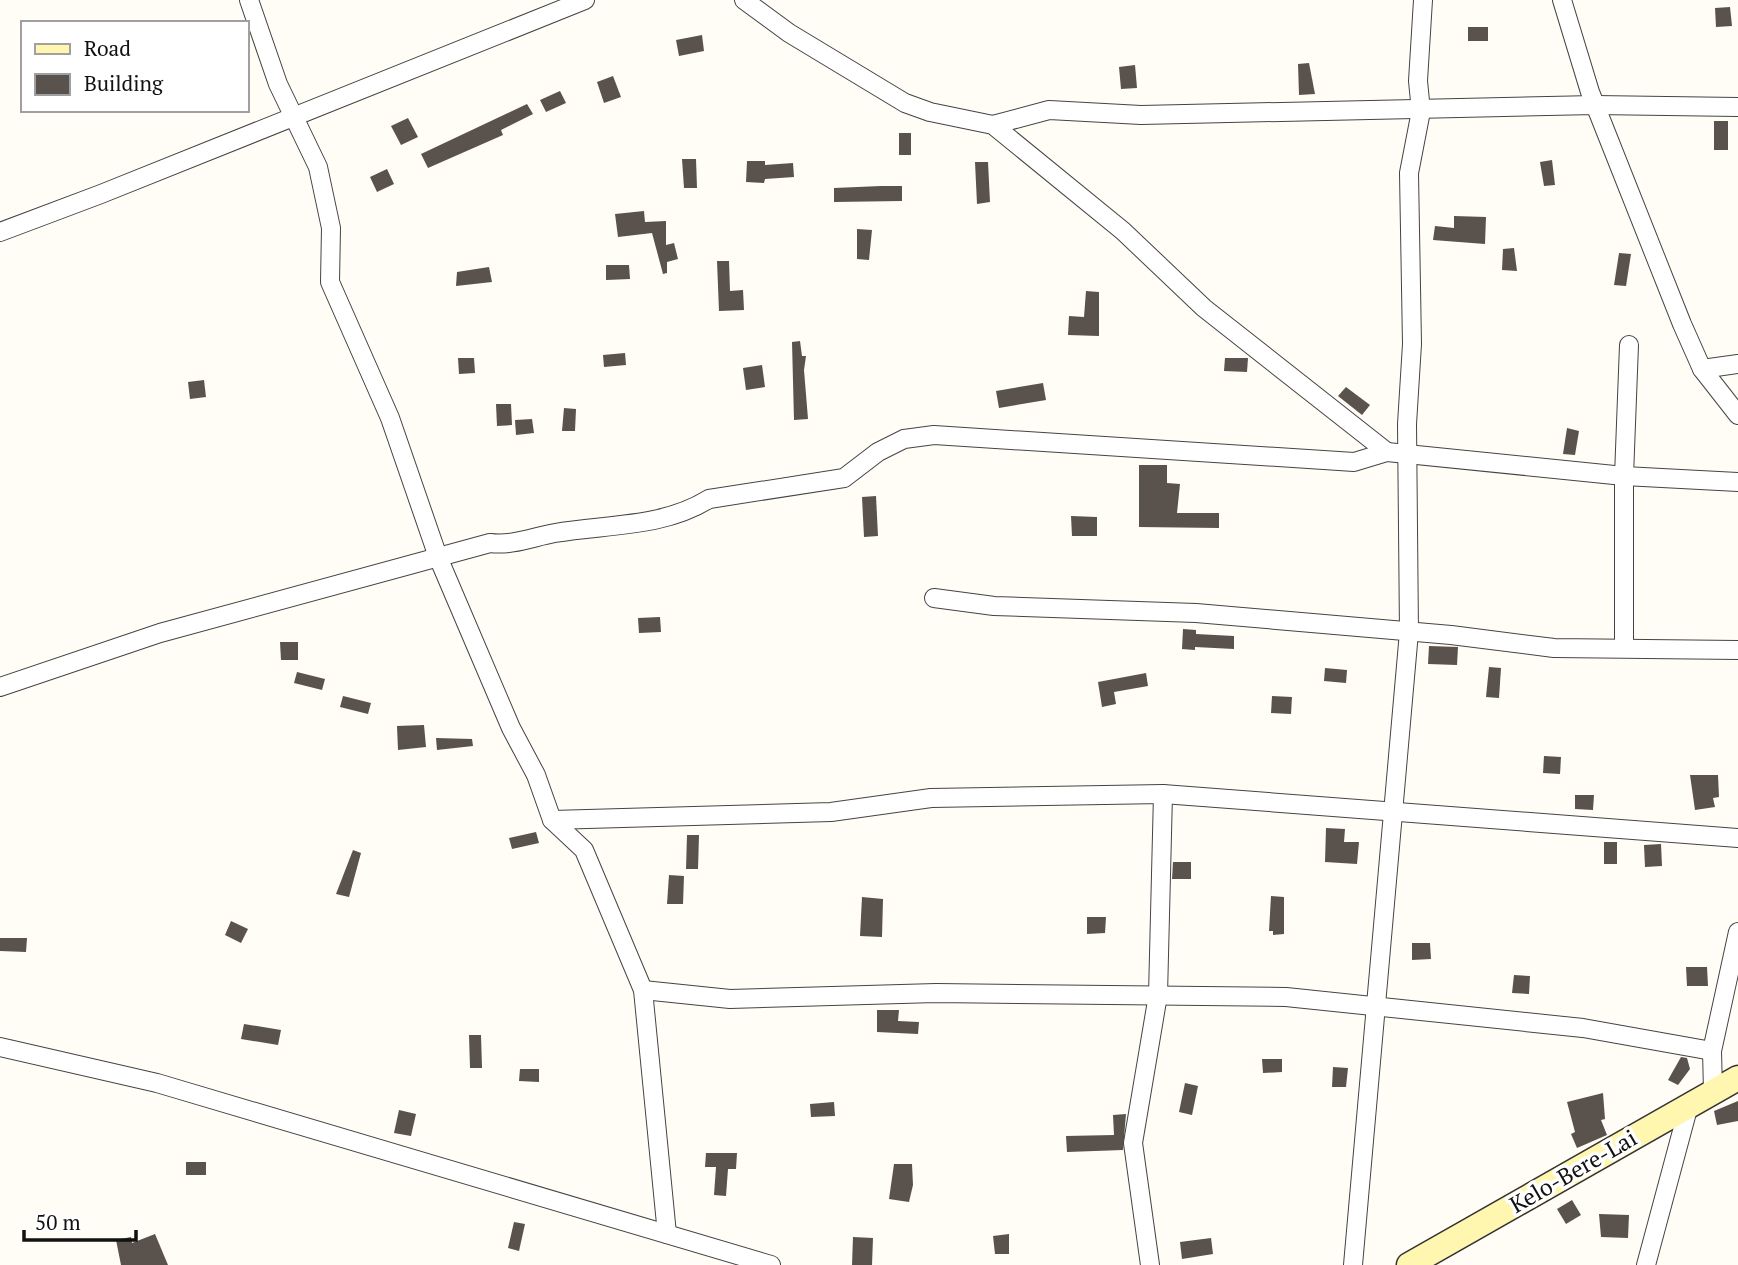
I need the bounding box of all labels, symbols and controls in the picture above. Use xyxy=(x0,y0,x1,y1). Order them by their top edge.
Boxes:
legend xyxy=(21,21,248,112)
text: Road xyxy=(84,34,131,62)
text: Building xyxy=(84,69,164,97)
street label: Kelo-Bere-Lai xyxy=(1504,1122,1642,1220)
scale bar xyxy=(24,1198,136,1242)
text: 50 m xyxy=(35,1208,81,1236)

